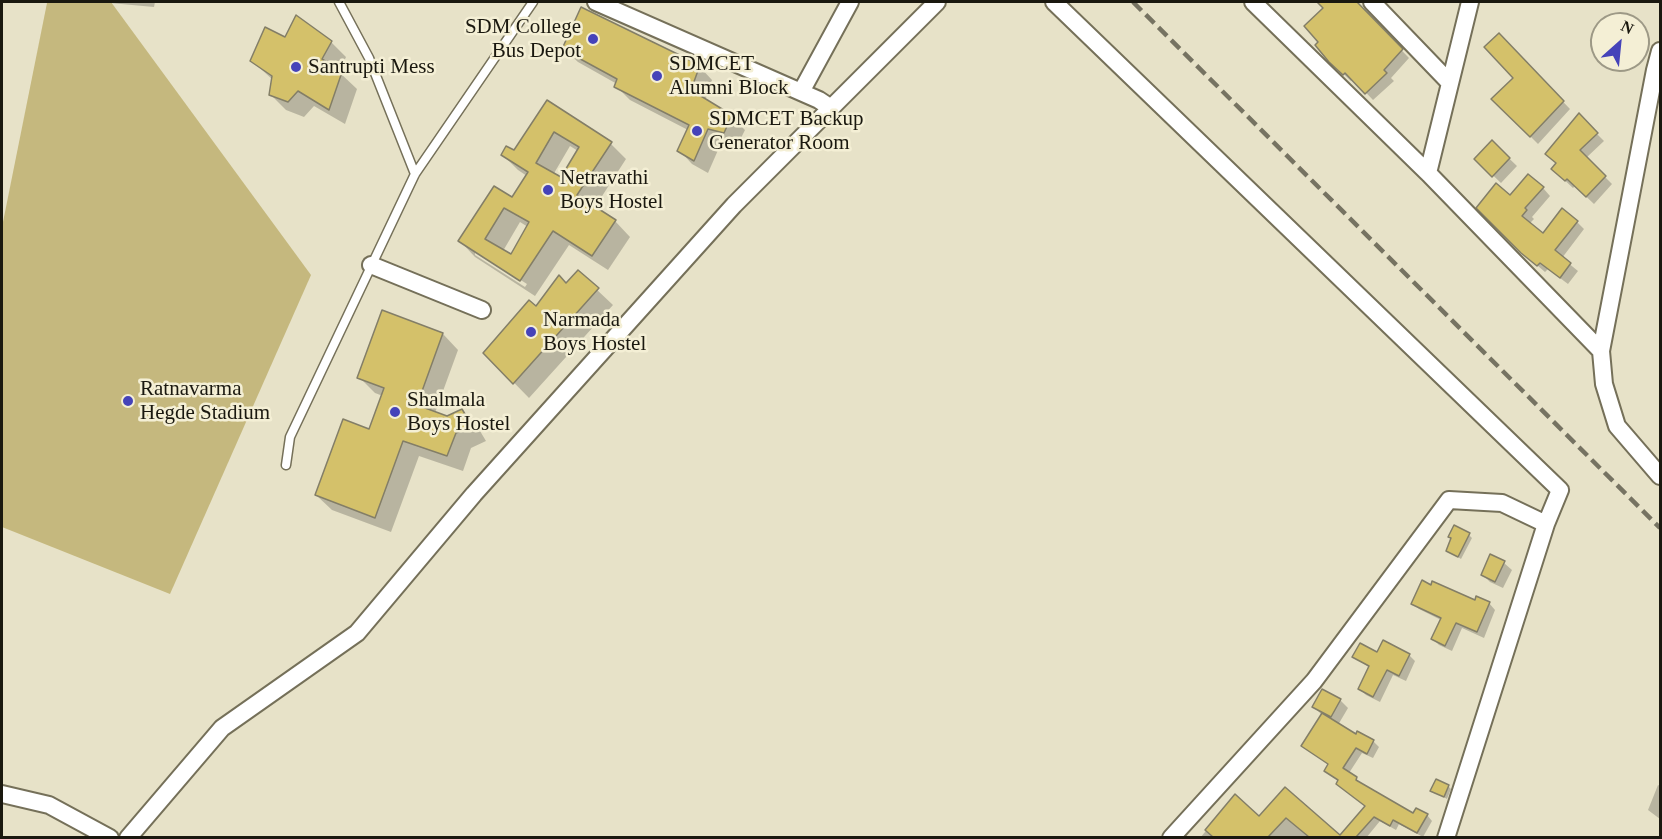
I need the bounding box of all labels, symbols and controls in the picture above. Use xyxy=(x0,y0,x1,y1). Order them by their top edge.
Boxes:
north arrow xyxy=(1590,12,1650,72)
place label: SDM College Bus Depot xyxy=(465,14,581,64)
text: N xyxy=(1618,17,1637,37)
marker: SDM College Bus Depot xyxy=(586,32,600,46)
place label: SDMCET Alumni Block xyxy=(669,51,789,101)
place label: Santrupti Mess xyxy=(308,54,435,80)
marker: Santrupti Mess xyxy=(289,60,303,74)
marker: SDMCET Alumni Block xyxy=(650,69,664,83)
place label: SDMCET Backup Generator Room xyxy=(709,106,864,156)
marker: SDMCET Backup Generator Room xyxy=(690,124,704,138)
place label: Netravathi Boys Hostel xyxy=(560,165,663,215)
marker: Netravathi Boys Hostel xyxy=(541,183,555,197)
place label: Narmada Boys Hostel xyxy=(543,307,646,357)
marker: Narmada Boys Hostel xyxy=(524,325,538,339)
place label: Ratnavarma Hegde Stadium xyxy=(140,376,270,426)
place label: Shalmala Boys Hostel xyxy=(407,387,510,437)
marker: Ratnavarma Hegde Stadium xyxy=(121,394,135,408)
marker: Shalmala Boys Hostel xyxy=(388,405,402,419)

